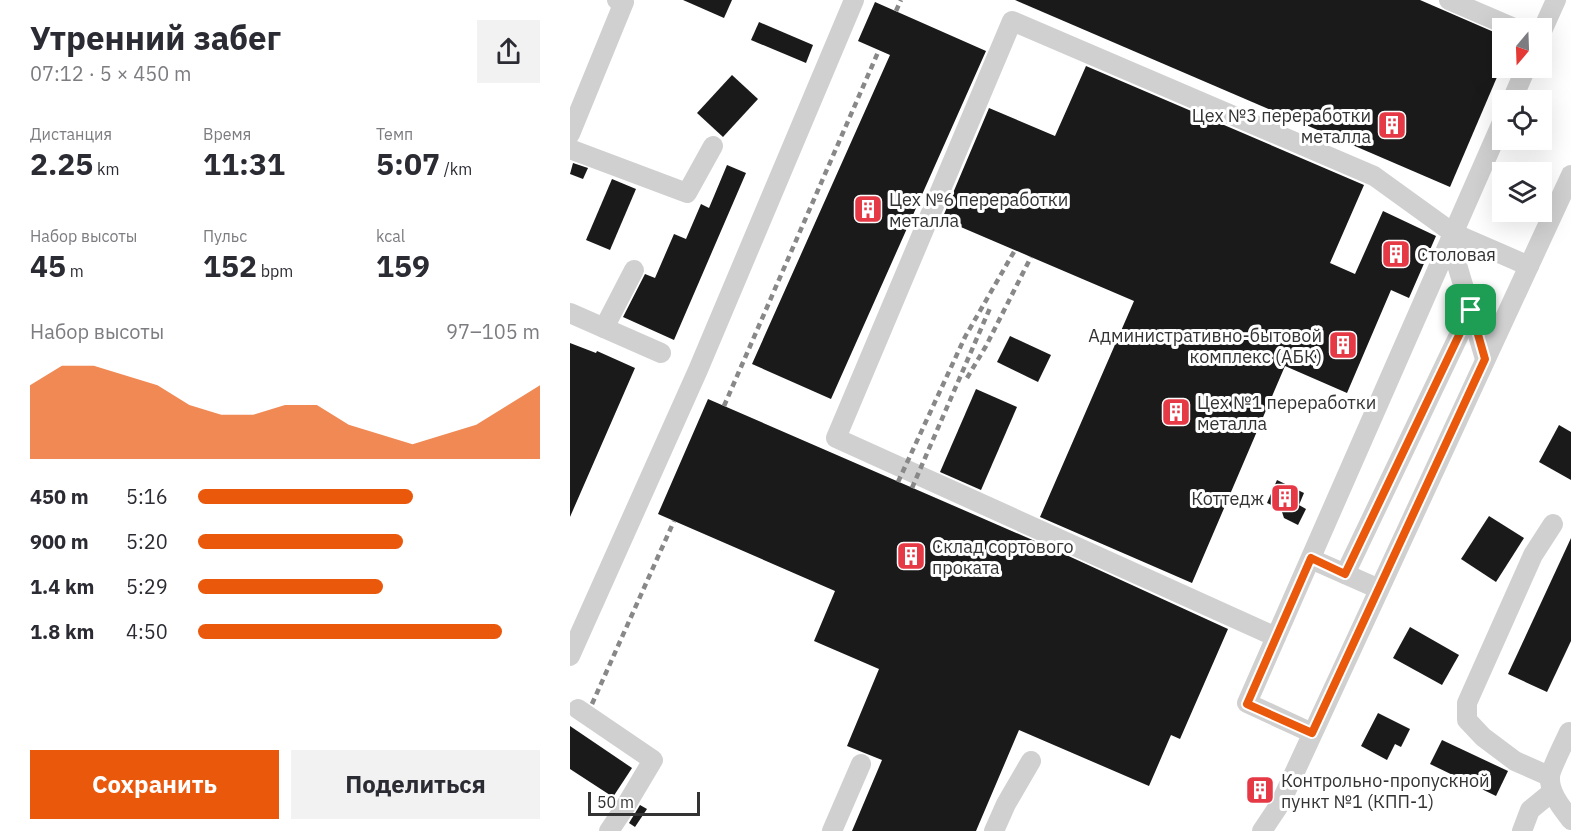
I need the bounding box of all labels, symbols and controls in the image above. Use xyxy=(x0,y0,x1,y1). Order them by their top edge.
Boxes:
text: Утренний забег xyxy=(30,16,281,59)
north arrow xyxy=(1492,18,1552,78)
map controls xyxy=(1492,18,1552,222)
button: share xyxy=(477,20,540,83)
text: 07:12 · 5 × 450 m xyxy=(30,60,191,87)
button: locate xyxy=(1492,90,1552,150)
place label: Цех №3 переработки металла xyxy=(1192,104,1371,148)
building icon: Цех №3 переработки металла xyxy=(1376,109,1408,141)
text: Дистанция xyxy=(30,124,112,144)
text: Время xyxy=(203,124,251,144)
text: Темп xyxy=(376,124,413,144)
text: 2.25 xyxy=(30,144,93,183)
text: 11:31 xyxy=(203,144,285,183)
text: 5:07 xyxy=(376,144,440,183)
text: km xyxy=(93,159,120,179)
text: /km xyxy=(440,159,472,179)
button: layers xyxy=(1492,162,1552,222)
place label: Цех №6 переработки металла xyxy=(889,188,1068,232)
building icon: Цех №6 переработки металла xyxy=(852,193,884,225)
text: Набор высоты xyxy=(30,226,137,246)
text: Пульс xyxy=(203,226,247,246)
text: kcal xyxy=(376,226,405,246)
building icon: Столовая xyxy=(1380,238,1412,270)
place label: Столовая xyxy=(1417,243,1496,266)
text: 45 xyxy=(30,246,66,285)
text: 152 xyxy=(203,246,257,285)
text: 159 xyxy=(376,246,430,285)
text: m xyxy=(66,261,84,281)
text: bpm xyxy=(257,261,293,281)
pin xyxy=(1445,284,1496,335)
icon: arrive xyxy=(1454,293,1487,326)
text: Набор высоты xyxy=(30,318,164,345)
text: 97–105 m xyxy=(446,318,540,345)
place label: Административно-бытовой комплекс (АБК) xyxy=(1088,324,1322,368)
building icon: Административно-бытовой комплекс (АБК) xyxy=(1327,329,1359,361)
place label: Цех №1 переработки металла xyxy=(1197,391,1376,435)
building icon: Цех №1 переработки металла xyxy=(1160,396,1192,428)
building icon: Коттедж xyxy=(1269,482,1301,514)
text: 450 m xyxy=(30,483,89,510)
text: 5:16 xyxy=(126,483,168,510)
place label: Коттедж xyxy=(1191,487,1264,510)
text: 900 m xyxy=(30,528,89,555)
text: 5:20 xyxy=(126,528,168,555)
place label: Склад сортового проката xyxy=(932,535,1074,579)
building icon: Склад сортового проката xyxy=(895,540,927,572)
text: 1.4 km xyxy=(30,573,94,600)
text: 5:29 xyxy=(126,573,168,600)
text: 1.8 km xyxy=(30,618,94,645)
text: 4:50 xyxy=(126,618,168,645)
button: Сохранить xyxy=(30,750,279,819)
button: Поделиться xyxy=(291,750,540,819)
place label: Контрольно-пропускной пункт №1 (КПП-1) xyxy=(1281,769,1490,813)
building icon: Контрольно-пропускной пункт №1 (КПП-1) xyxy=(1244,774,1276,806)
scale bar xyxy=(588,789,700,816)
text: 50 m xyxy=(597,792,634,812)

